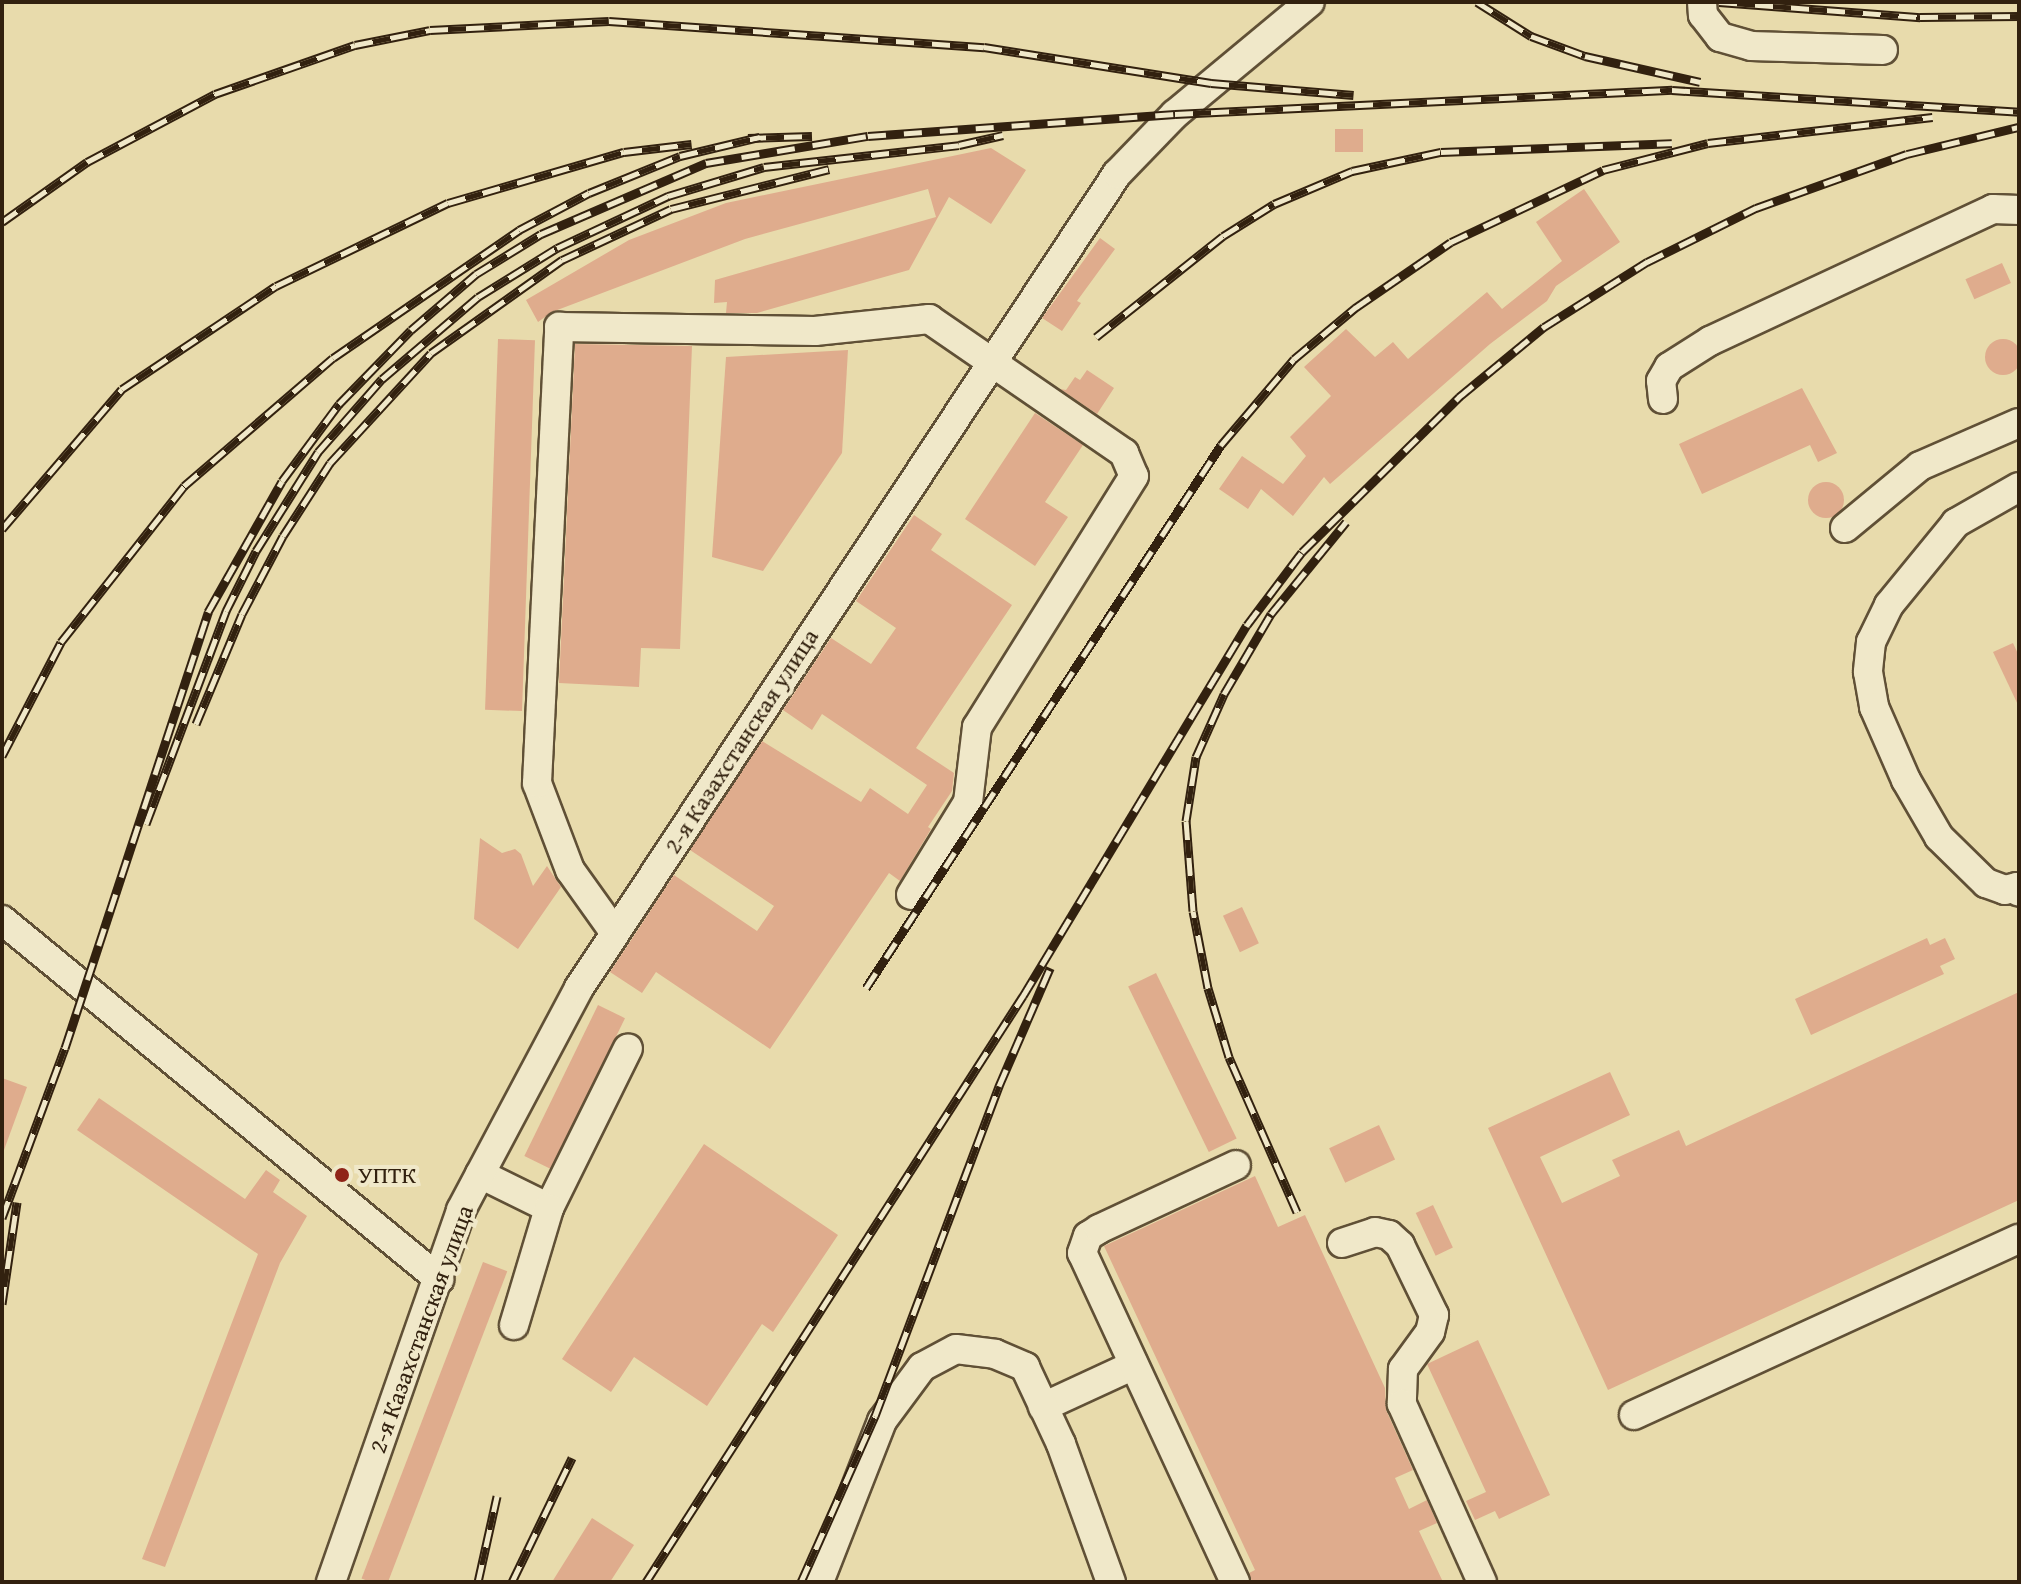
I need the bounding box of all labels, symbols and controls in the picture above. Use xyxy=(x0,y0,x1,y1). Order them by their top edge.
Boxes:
street label: 2-я Казахстанская улица xyxy=(658,623,824,859)
place label: УПТК xyxy=(358,1161,416,1189)
marker: УПТК xyxy=(333,1166,351,1184)
street label: 2-я Казахстанская улица xyxy=(363,1201,479,1457)

